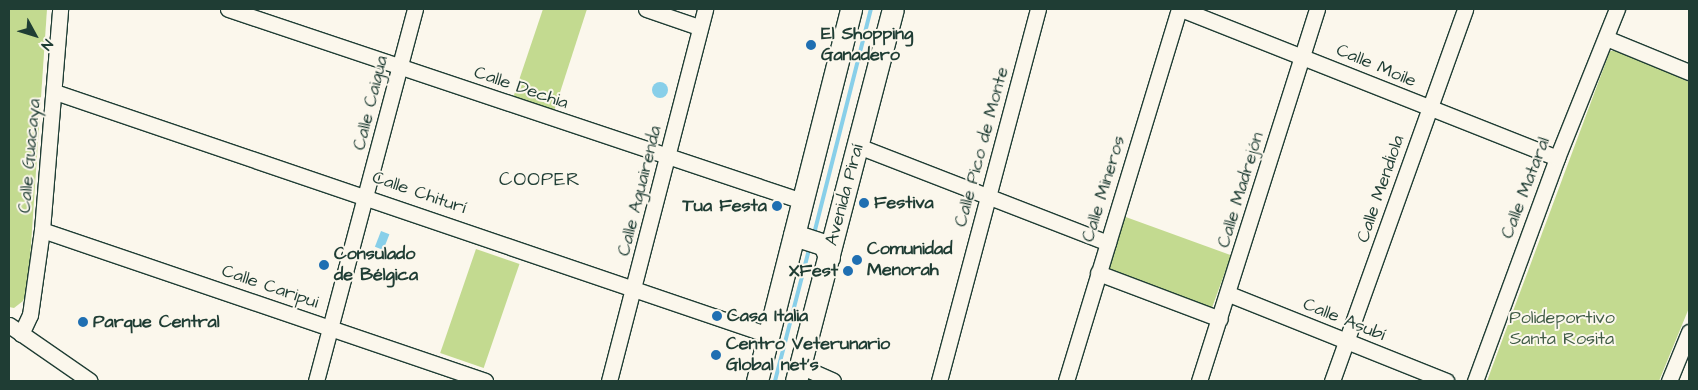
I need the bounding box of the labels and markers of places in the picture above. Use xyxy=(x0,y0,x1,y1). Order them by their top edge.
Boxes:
place label: El Shopping Ganadero xyxy=(821,24,913,66)
marker: El Shopping Ganadero xyxy=(805,39,817,51)
place label: Festiva xyxy=(874,192,934,214)
place label: Tua Festa xyxy=(683,195,767,217)
marker: Festiva xyxy=(858,197,870,209)
marker: Tua Festa xyxy=(771,200,783,212)
place label: Comunidad Menorah xyxy=(867,239,952,282)
place label: Consulado de Bélgica xyxy=(334,244,418,286)
marker: Comunidad Menorah xyxy=(851,254,863,266)
marker: Consulado de Bélgica xyxy=(318,259,330,271)
place label: XFest xyxy=(789,260,838,282)
marker: XFest xyxy=(842,265,854,277)
place label: Casa Italia xyxy=(727,305,808,327)
marker: Casa Italia xyxy=(711,310,723,322)
place label: Parque Central xyxy=(93,311,220,333)
marker: Parque Central xyxy=(77,316,89,328)
place label: Centro Veterunario Global net's xyxy=(726,334,890,376)
marker: Centro Veterunario Global net's xyxy=(710,349,722,361)

